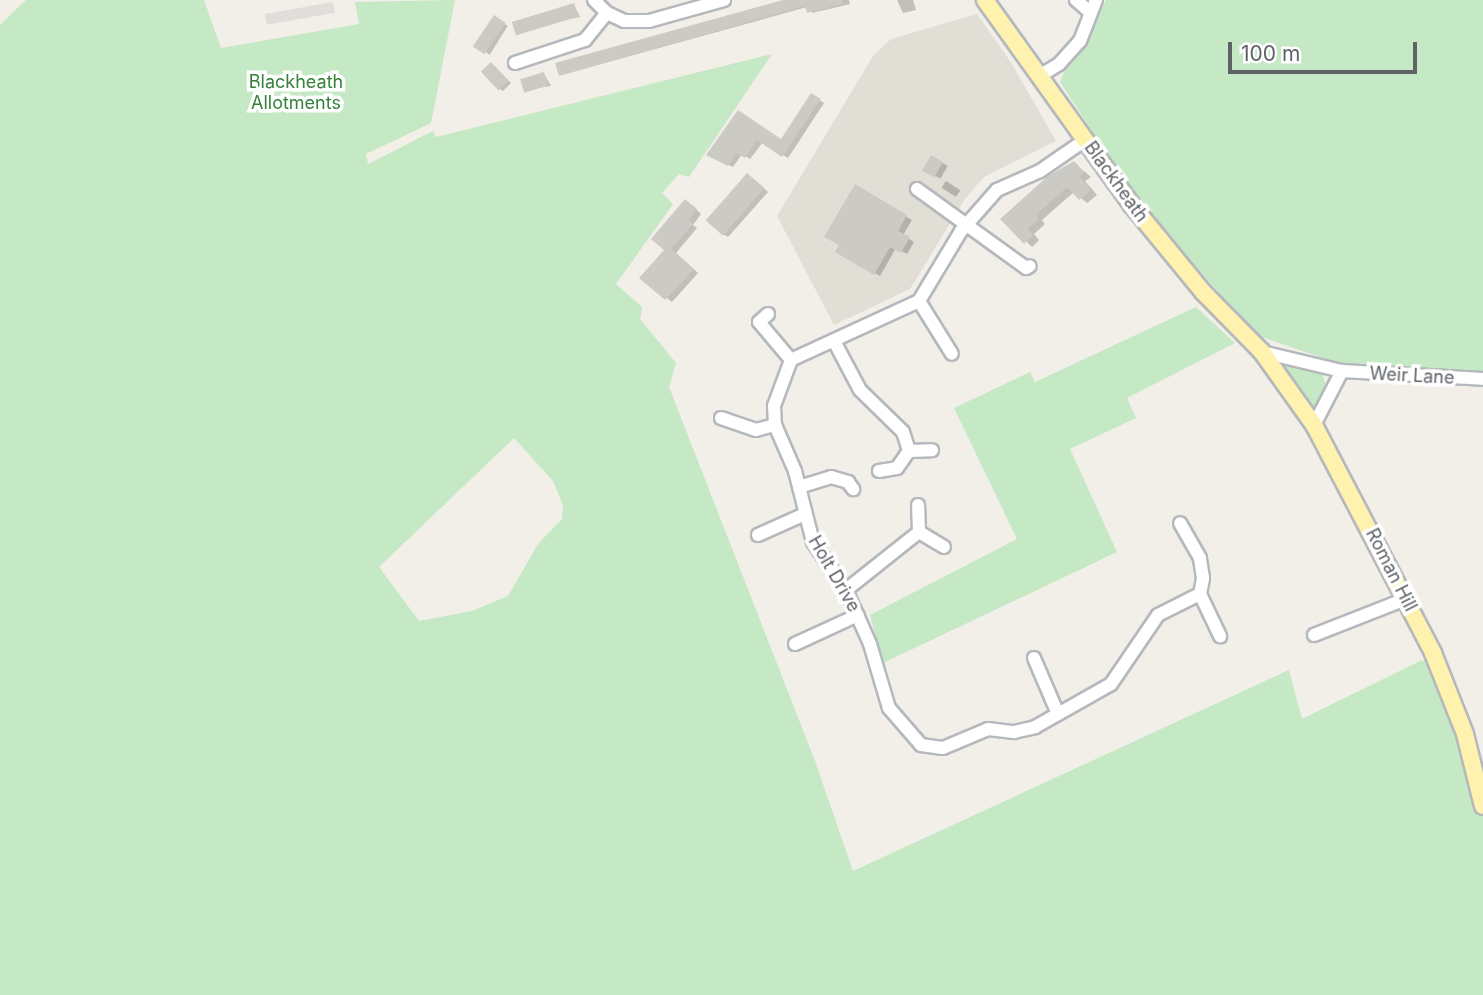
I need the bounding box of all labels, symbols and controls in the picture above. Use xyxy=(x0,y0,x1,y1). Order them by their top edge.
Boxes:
scale bar xyxy=(1231,28,1420,72)
text: 100 m xyxy=(1241,41,1300,66)
park label: Blackheath Allotments xyxy=(249,72,343,114)
street label: Blackheath xyxy=(1080,137,1152,227)
street label: Weir Lane xyxy=(1369,363,1455,389)
street label: Roman Hill xyxy=(1361,525,1421,615)
street label: Holt Drive xyxy=(804,532,864,616)

